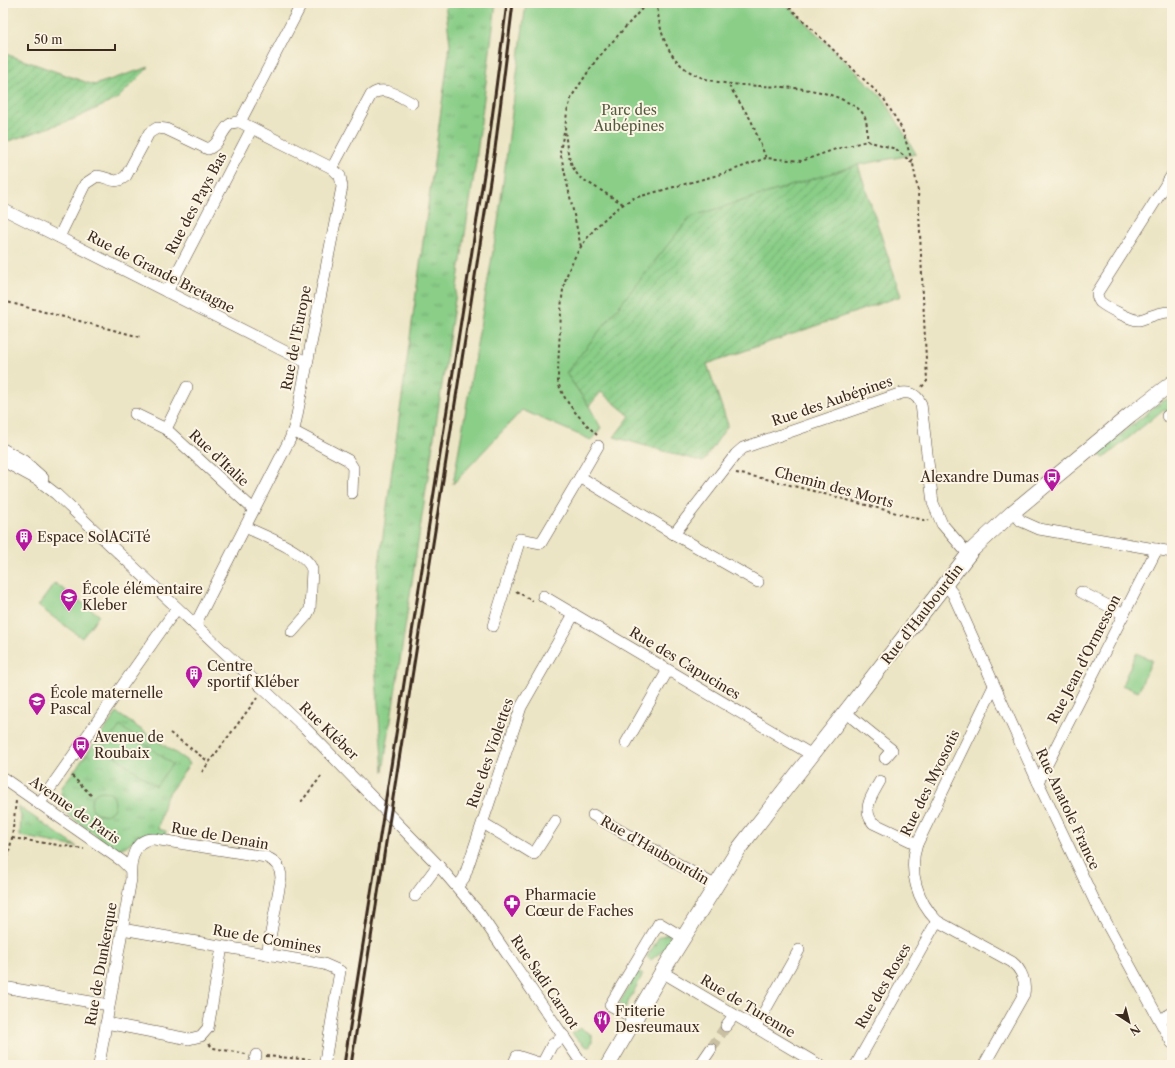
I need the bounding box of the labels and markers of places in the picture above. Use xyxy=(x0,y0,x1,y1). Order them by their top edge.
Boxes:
bus stop icon: Alexandre Dumas xyxy=(1042,467,1062,492)
place label: Alexandre Dumas xyxy=(920,468,1039,486)
building icon: Espace SolACiTé xyxy=(14,527,34,552)
place label: Espace SolACiTé xyxy=(37,528,151,546)
place label: École élémentaire Kleber xyxy=(82,580,203,614)
school or university icon: École élémentaire Kleber xyxy=(59,587,79,612)
place label: Centre sportif Kléber xyxy=(207,657,299,691)
building icon: Centre sportif Kléber xyxy=(184,664,204,689)
place label: École maternelle Pascal xyxy=(50,684,163,718)
school or university icon: École maternelle Pascal xyxy=(27,691,47,716)
place label: Avenue de Roubaix xyxy=(93,728,164,762)
bus stop icon: Avenue de Roubaix xyxy=(71,735,91,760)
place label: Pharmacie Cœur de Faches xyxy=(525,886,634,920)
pharmacy icon: Pharmacie Cœur de Faches xyxy=(502,893,522,918)
place label: Friterie Desreumaux xyxy=(615,1002,701,1036)
restaurant icon: Friterie Desreumaux xyxy=(592,1009,612,1034)

